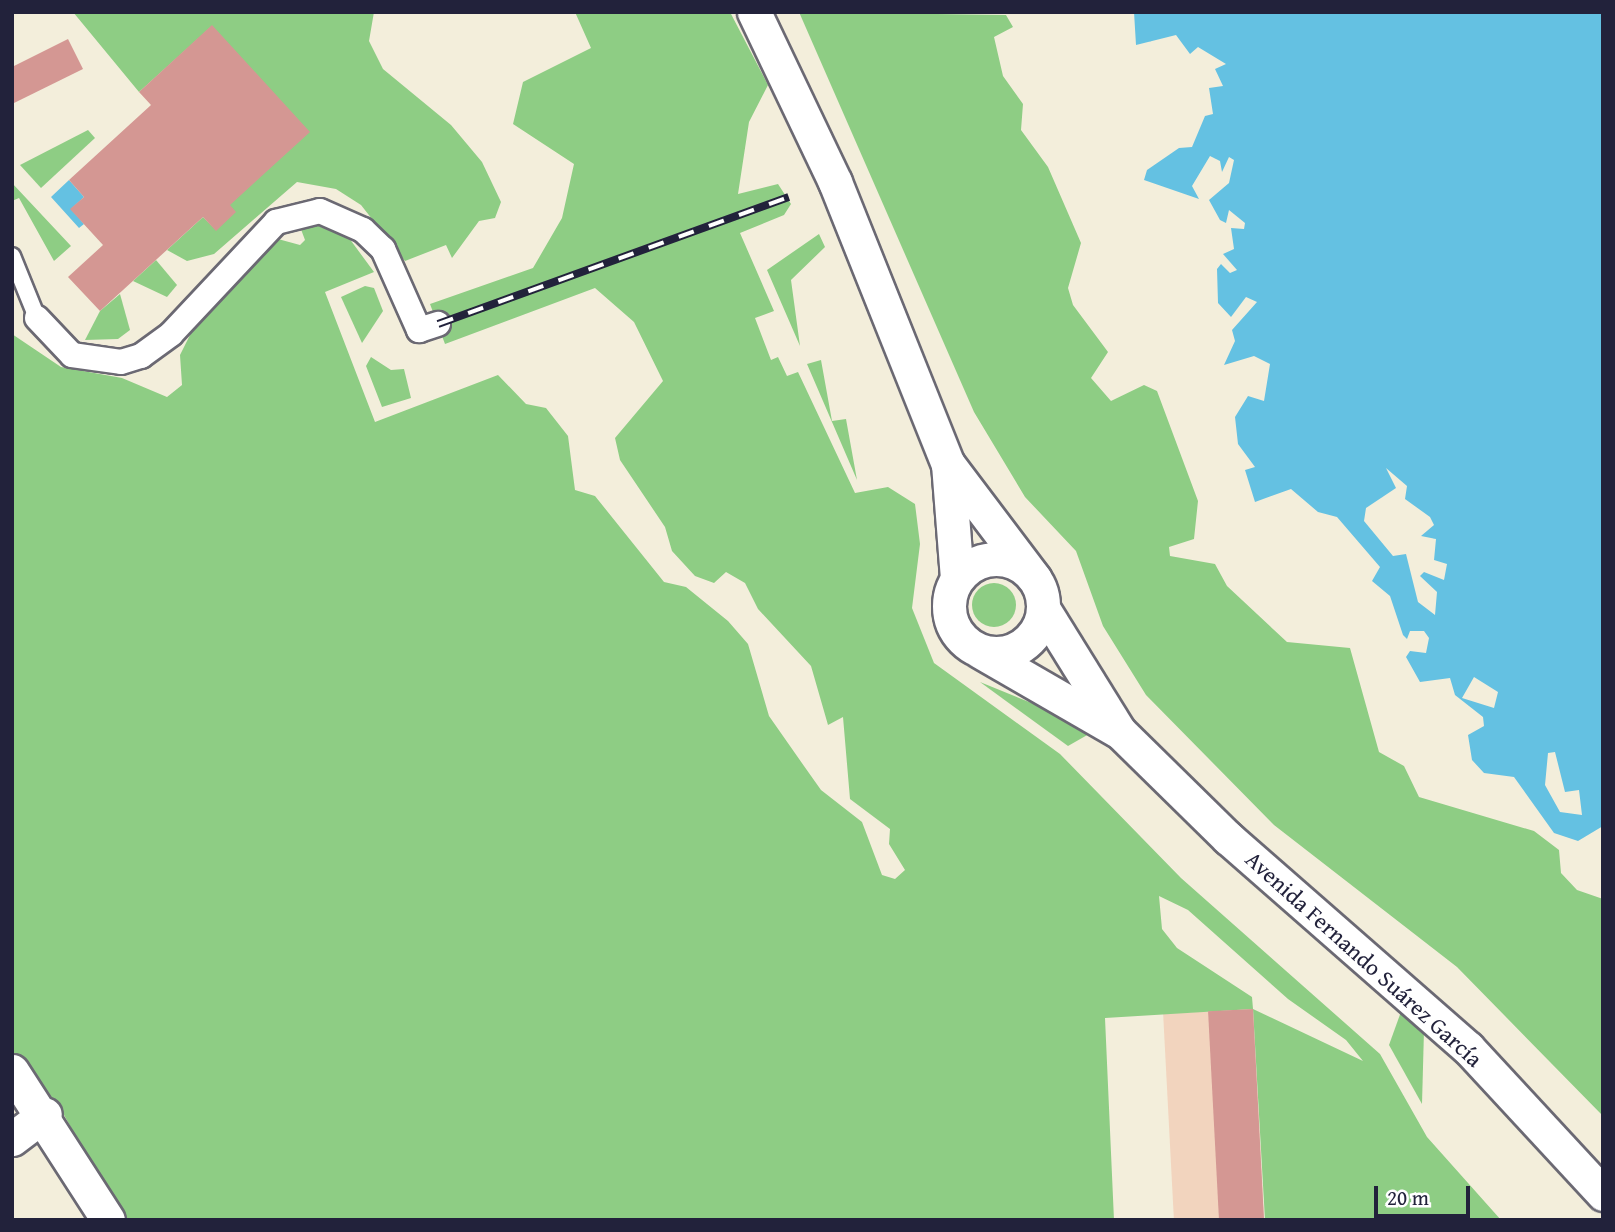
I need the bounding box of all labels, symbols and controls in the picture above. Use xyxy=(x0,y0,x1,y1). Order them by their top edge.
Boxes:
street label: Avenida Fernando Suárez García xyxy=(1240,845,1488,1073)
scale bar xyxy=(1377,1172,1473,1216)
text: 20 m xyxy=(1387,1182,1429,1213)

